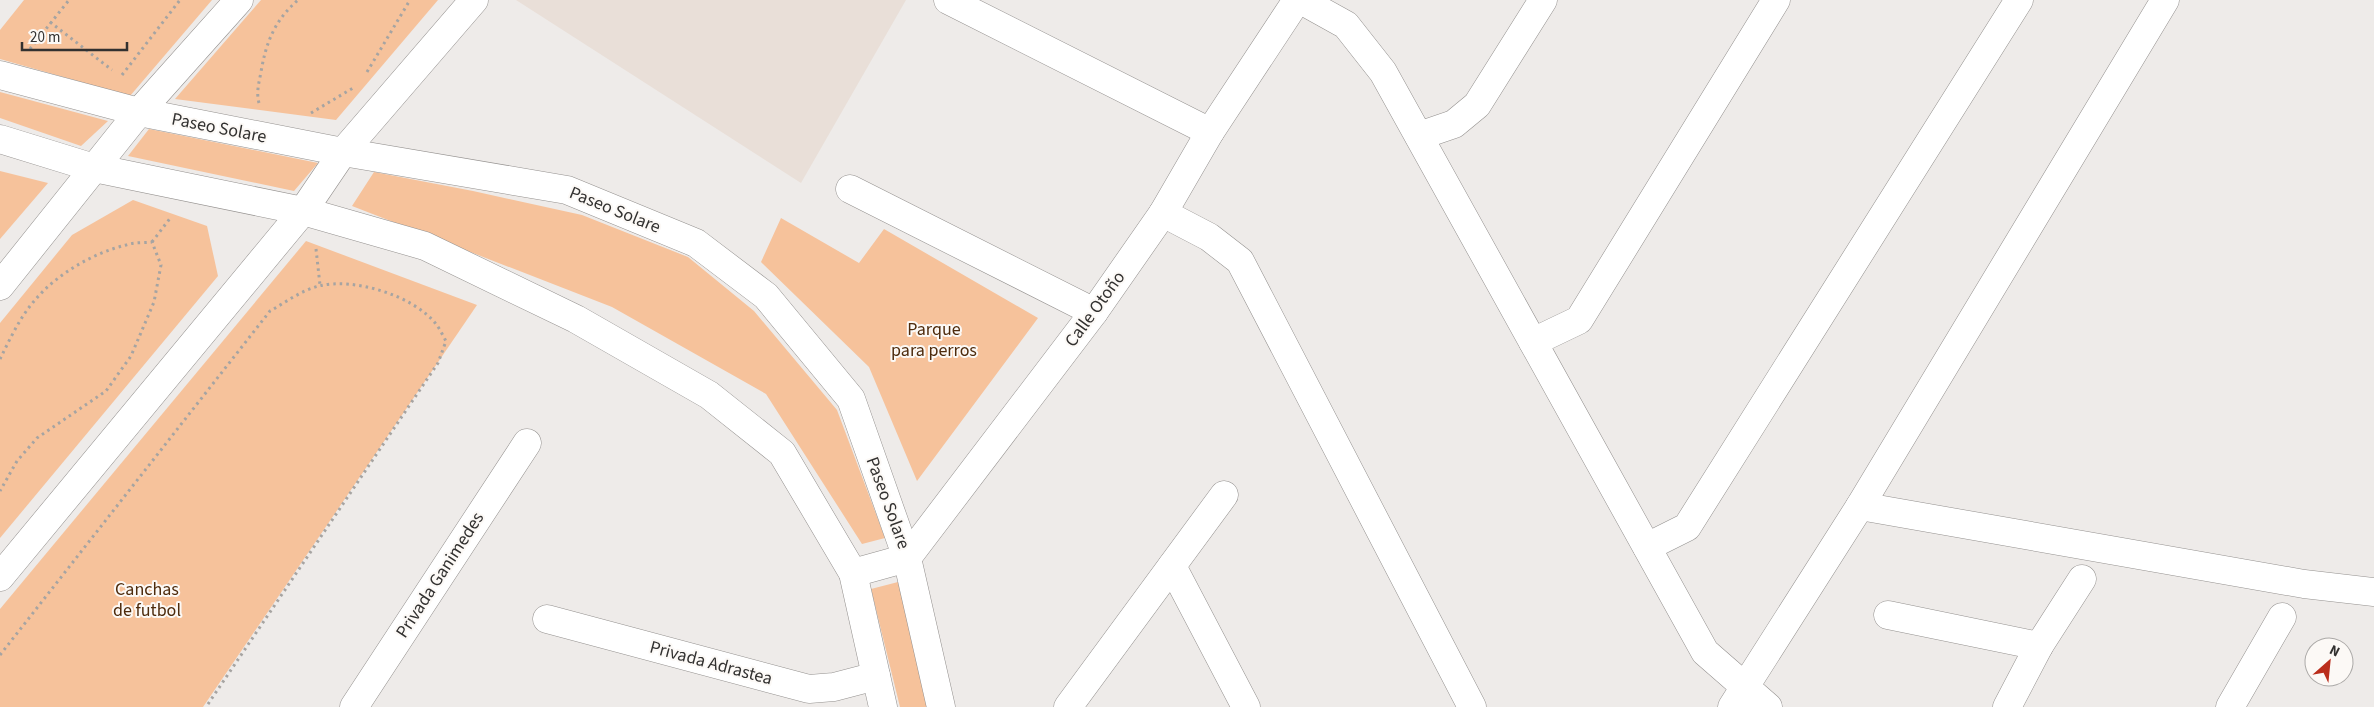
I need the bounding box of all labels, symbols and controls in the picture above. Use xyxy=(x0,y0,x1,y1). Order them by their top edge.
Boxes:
scale bar xyxy=(22,20,128,52)
text: 20 m xyxy=(30,27,60,48)
street label: Paseo Solare xyxy=(169,107,269,149)
street label: Paseo Solare xyxy=(566,180,664,240)
street label: Calle Otoño xyxy=(1059,266,1131,352)
park label: Parque para perros xyxy=(891,317,977,363)
street label: Paseo Solare xyxy=(860,453,916,553)
street label: Privada Ganimedes xyxy=(390,507,490,643)
park label: Canchas de futbol xyxy=(113,577,181,623)
street label: Privada Adrastea xyxy=(647,635,775,691)
north arrow xyxy=(2304,637,2354,687)
text: N xyxy=(2326,640,2343,662)

